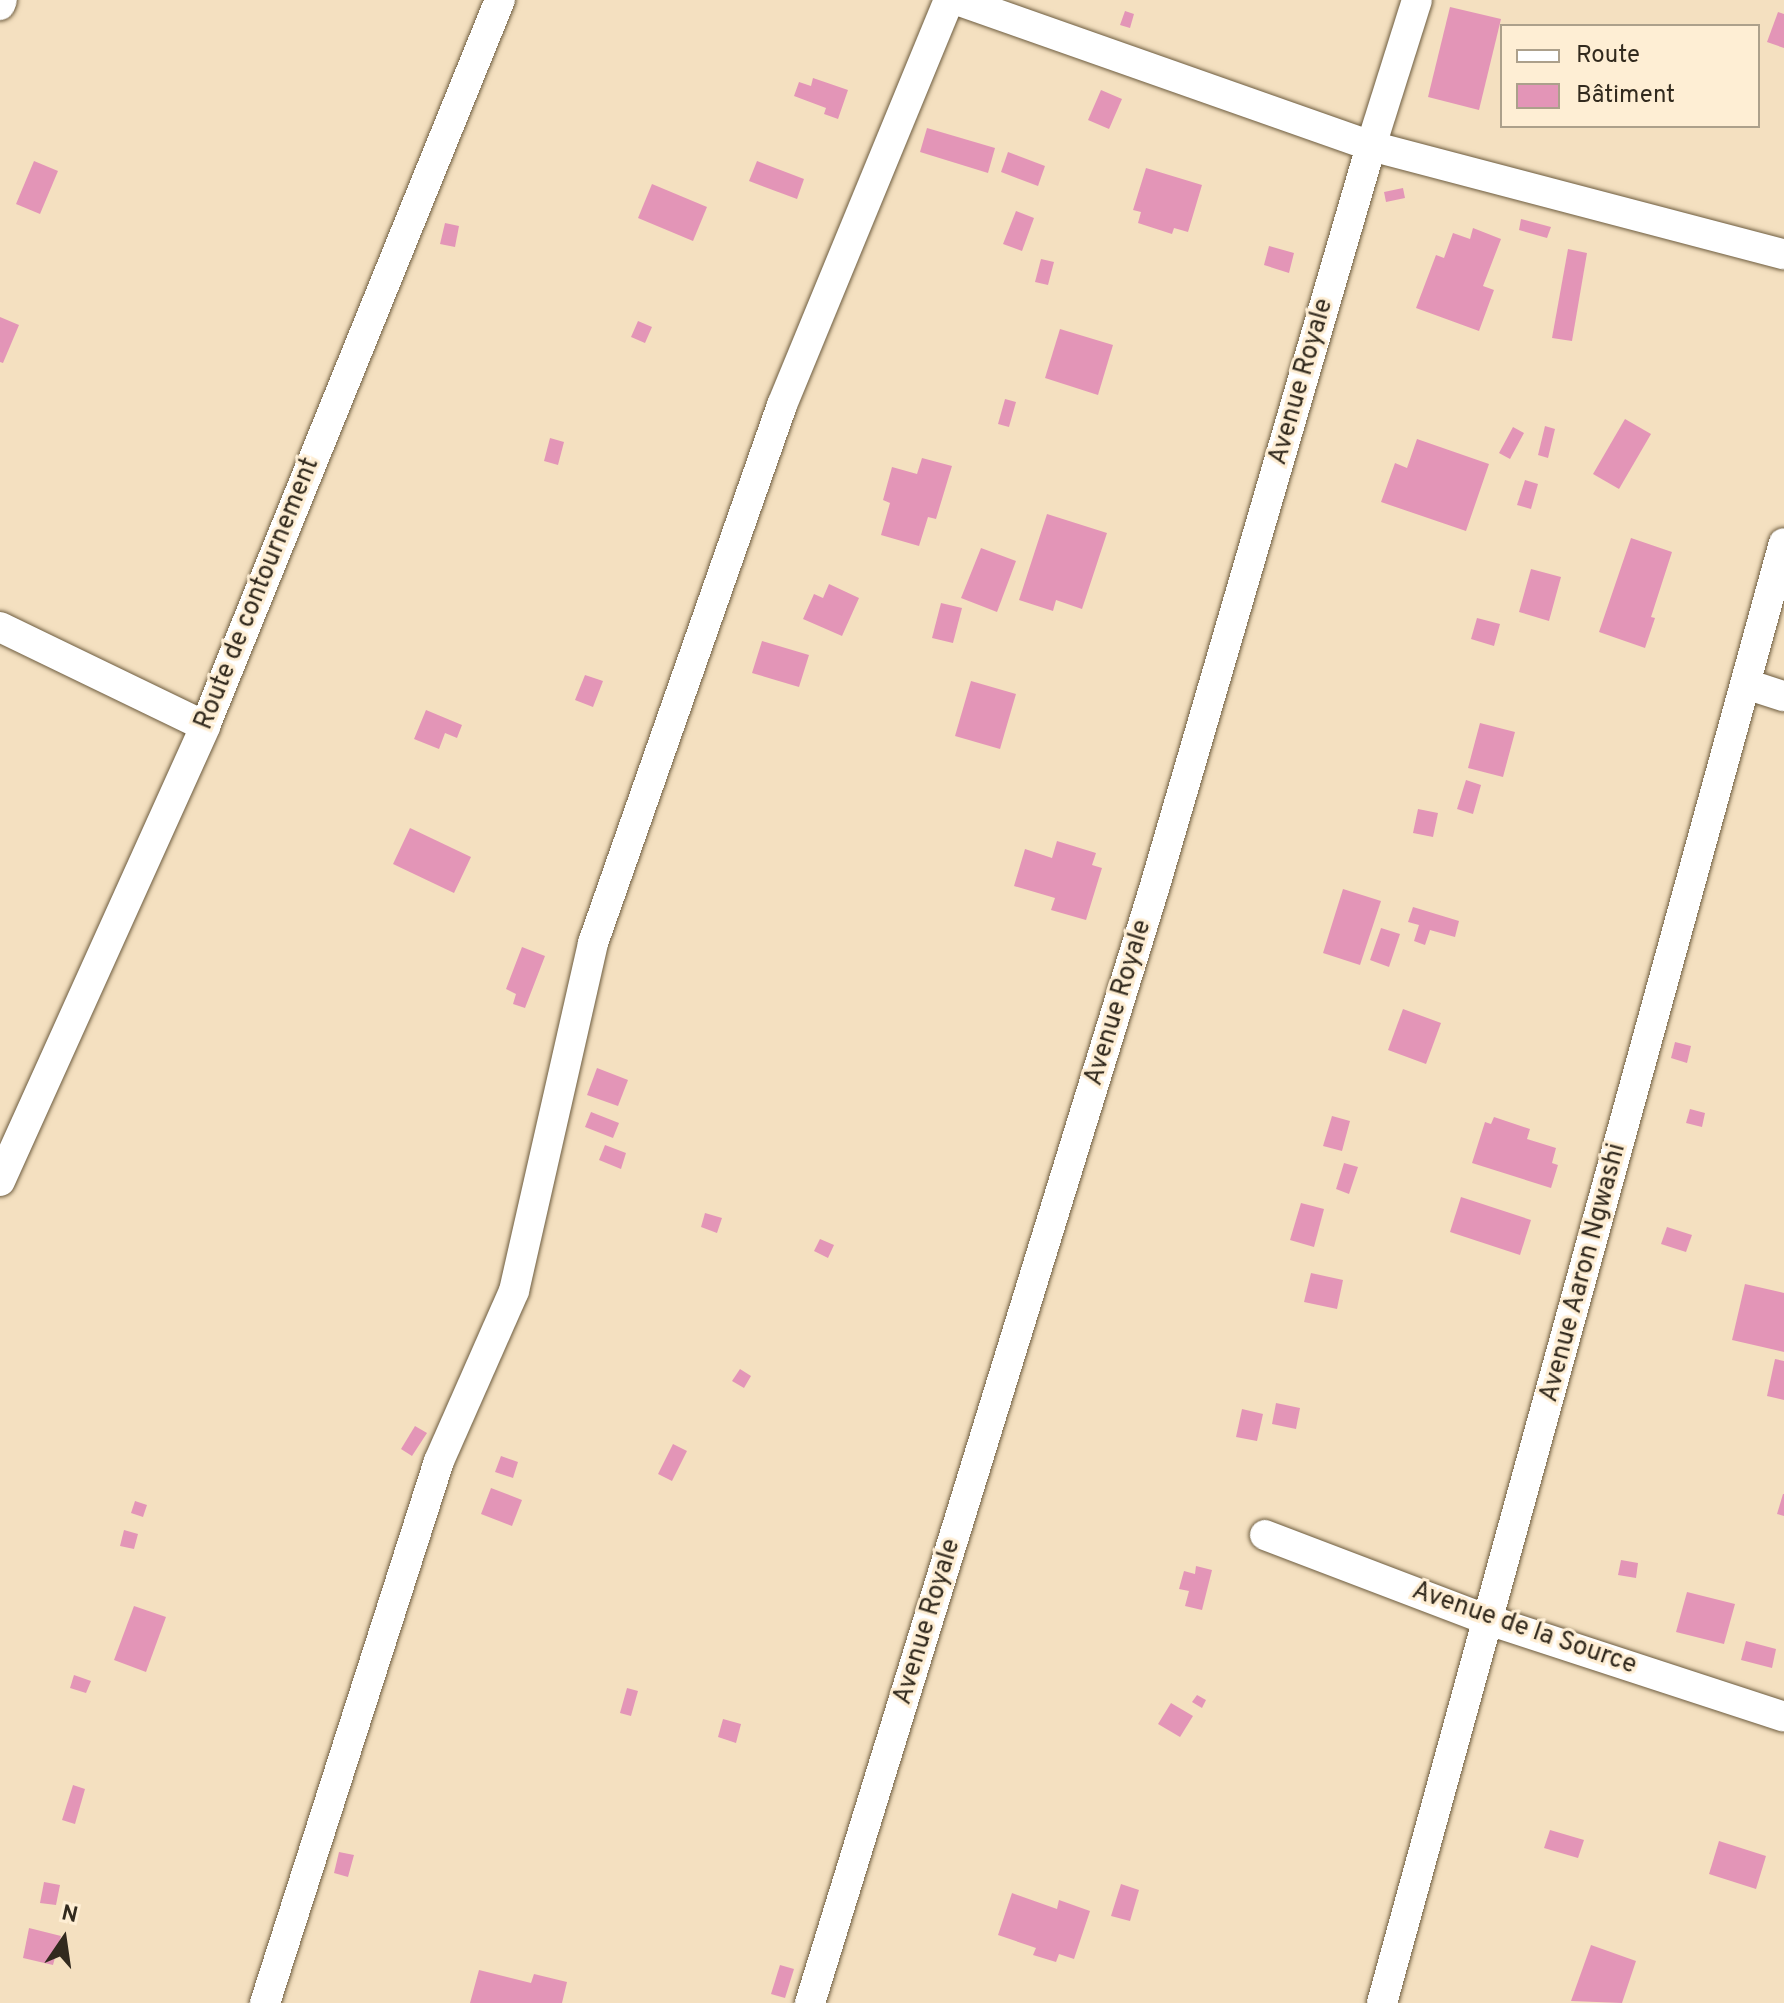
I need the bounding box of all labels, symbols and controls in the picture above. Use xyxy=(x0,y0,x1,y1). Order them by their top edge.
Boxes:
legend xyxy=(1500,24,1760,128)
text: Route xyxy=(1576,41,1640,71)
text: Bâtiment xyxy=(1576,81,1675,111)
street label: Avenue Royale xyxy=(1263,295,1341,469)
street label: Route de contournement xyxy=(189,453,327,735)
street label: Avenue Royale xyxy=(1079,916,1159,1090)
street label: Avenue Aaron Ngwashi xyxy=(1534,1140,1634,1406)
street label: Avenue Royale xyxy=(888,1535,968,1709)
street label: Avenue de la Source xyxy=(1408,1576,1640,1682)
north arrow xyxy=(24,1899,104,1979)
text: N xyxy=(59,1900,80,1930)

